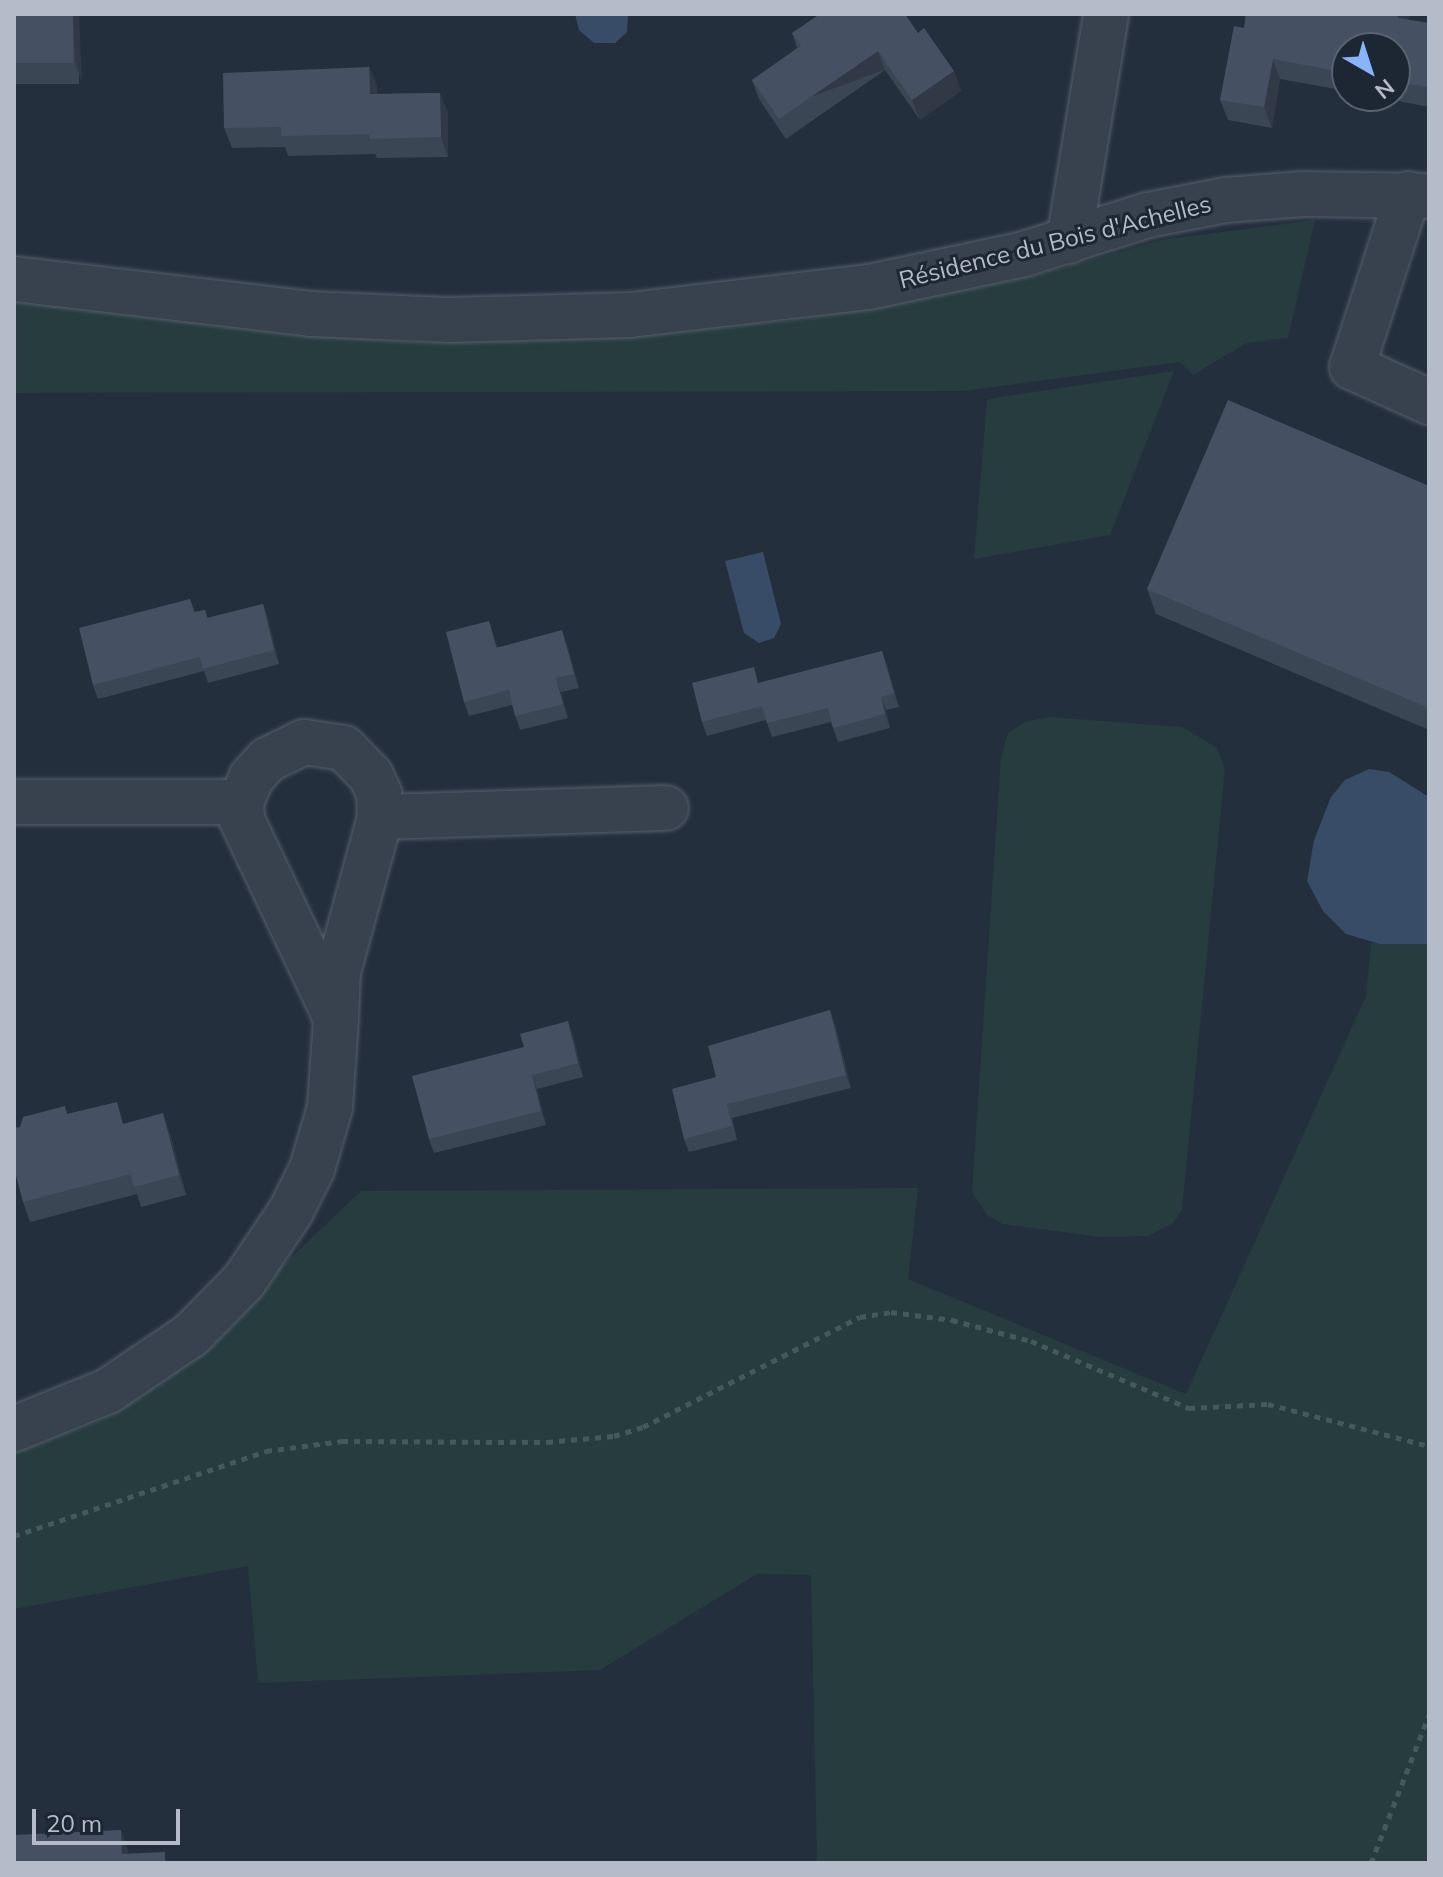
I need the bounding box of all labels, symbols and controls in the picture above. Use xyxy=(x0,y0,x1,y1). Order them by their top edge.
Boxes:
north arrow xyxy=(1331,32,1411,112)
text: N xyxy=(1370,73,1400,105)
street label: Résidence du Bois d'Achelles xyxy=(896,189,1214,295)
scale bar xyxy=(36,1793,184,1843)
text: 20 m xyxy=(46,1808,102,1838)

